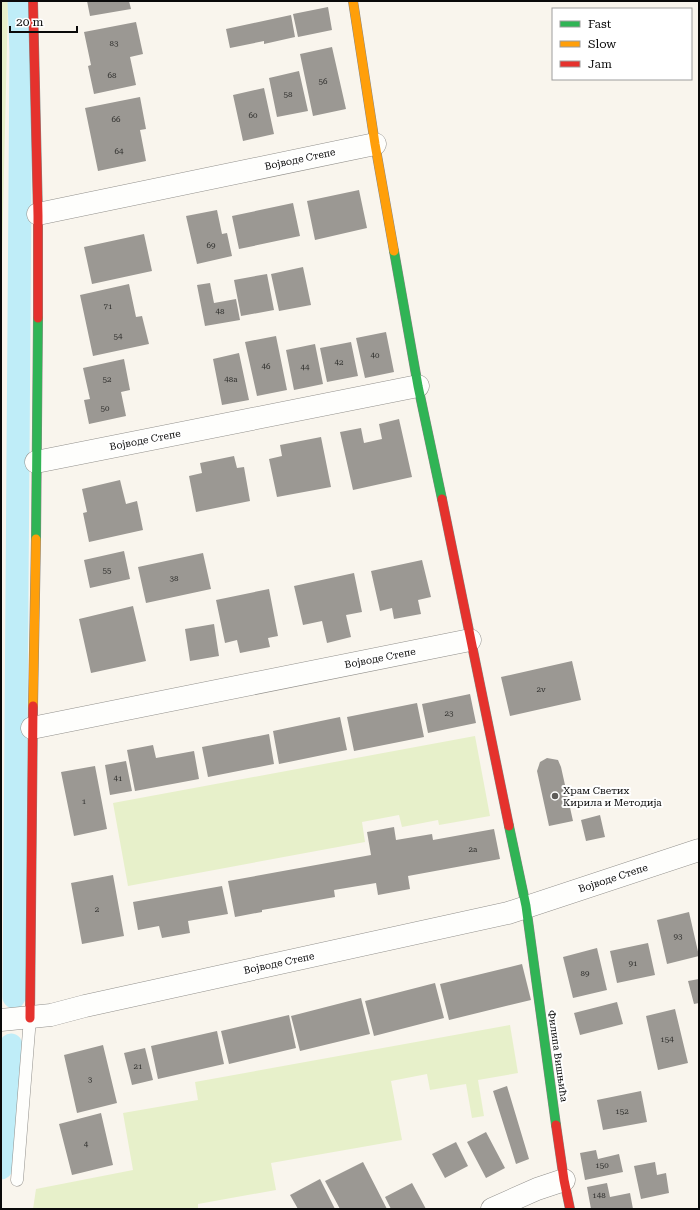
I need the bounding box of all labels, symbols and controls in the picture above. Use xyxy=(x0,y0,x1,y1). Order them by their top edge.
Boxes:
scale bar xyxy=(10,8,77,34)
legend xyxy=(552,8,692,80)
text: 20 m xyxy=(16,15,43,29)
text: Fast xyxy=(588,17,612,31)
text: Slow xyxy=(588,37,616,51)
house number: 83 xyxy=(110,39,119,48)
text: Jam xyxy=(588,57,612,71)
house number: 68 xyxy=(108,71,117,80)
house number: 56 xyxy=(319,77,328,86)
house number: 58 xyxy=(284,90,293,99)
house number: 60 xyxy=(249,111,258,120)
house number: 66 xyxy=(112,115,121,124)
street label: Војводе Степе xyxy=(264,146,337,172)
house number: 64 xyxy=(115,147,124,156)
house number: 69 xyxy=(207,241,216,250)
house number: 71 xyxy=(104,302,113,311)
house number: 48 xyxy=(216,307,225,316)
house number: 54 xyxy=(114,332,123,341)
house number: 40 xyxy=(371,351,380,360)
house number: 42 xyxy=(335,358,344,367)
house number: 46 xyxy=(262,362,271,371)
house number: 44 xyxy=(301,363,310,372)
house number: 52 xyxy=(103,375,112,384)
house number: 48a xyxy=(224,375,238,384)
house number: 50 xyxy=(101,404,110,413)
street label: Војводе Степе xyxy=(109,428,182,452)
house number: 55 xyxy=(103,566,112,575)
house number: 38 xyxy=(170,574,179,583)
street label: Војводе Степе xyxy=(344,646,417,670)
house number: 2v xyxy=(536,685,546,694)
house number: 23 xyxy=(445,709,454,718)
house number: 41 xyxy=(114,774,123,783)
place label: Храм Светих Кирила и Методија xyxy=(563,785,662,808)
marker: Храм Светих Кирила и Методија xyxy=(550,791,560,801)
house number: 1 xyxy=(82,797,87,806)
house number: 2a xyxy=(469,845,478,854)
street label: Војводе Степе xyxy=(577,861,649,894)
house number: 2 xyxy=(95,905,100,914)
house number: 93 xyxy=(674,932,683,941)
street label: Војводе Степе xyxy=(243,950,316,976)
house number: 91 xyxy=(629,959,638,968)
house number: 89 xyxy=(581,969,590,978)
street label: Филипа Вишњића xyxy=(546,1009,570,1103)
house number: 154 xyxy=(660,1035,674,1044)
house number: 21 xyxy=(134,1062,143,1071)
house number: 3 xyxy=(88,1075,93,1084)
house number: 152 xyxy=(615,1107,629,1116)
house number: 4 xyxy=(84,1140,89,1149)
house number: 150 xyxy=(595,1161,609,1170)
house number: 148 xyxy=(592,1191,606,1200)

